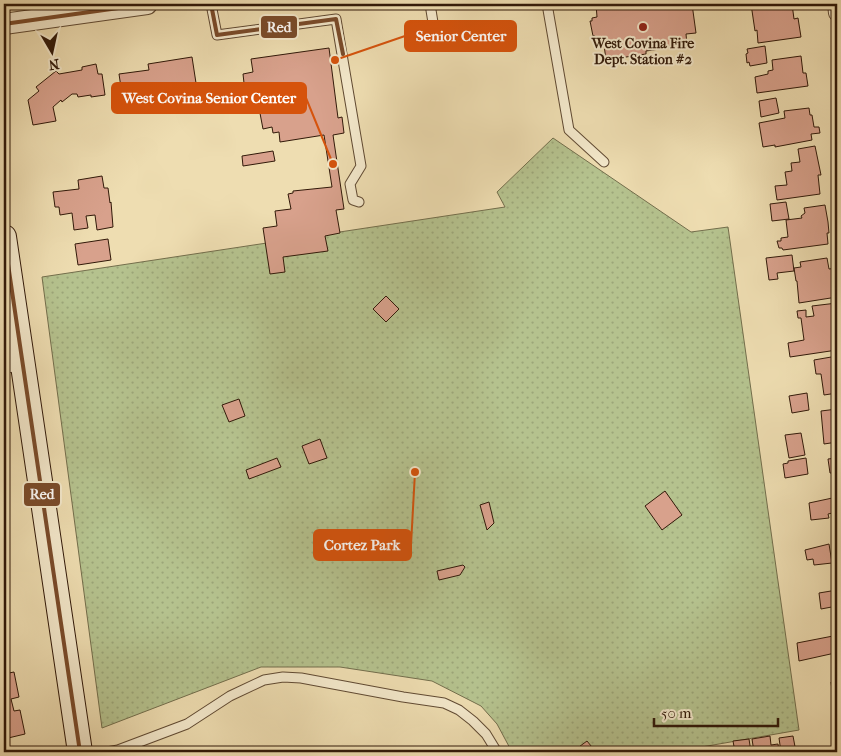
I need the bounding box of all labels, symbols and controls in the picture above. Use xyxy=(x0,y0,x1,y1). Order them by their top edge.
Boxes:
line badge: Red xyxy=(260,15,298,39)
text: Red xyxy=(267,19,293,36)
callout: Senior Center xyxy=(405,21,516,51)
marker: West Covina Fire Dept. Station #2 xyxy=(637,21,649,33)
text: Senior Center xyxy=(416,27,507,45)
north arrow xyxy=(28,28,78,78)
place label: West Covina Fire Dept. Station #2 xyxy=(591,35,694,68)
text: N xyxy=(47,55,61,74)
callout: West Covina Senior Center xyxy=(112,83,306,113)
text: West Covina Senior Center xyxy=(121,89,297,107)
line badge: Red xyxy=(23,482,61,507)
text: Red xyxy=(30,486,56,503)
callout: Cortez Park xyxy=(314,530,411,560)
text: Cortez Park xyxy=(324,536,402,554)
scale bar xyxy=(654,696,777,728)
text: 50 m xyxy=(661,704,692,722)

